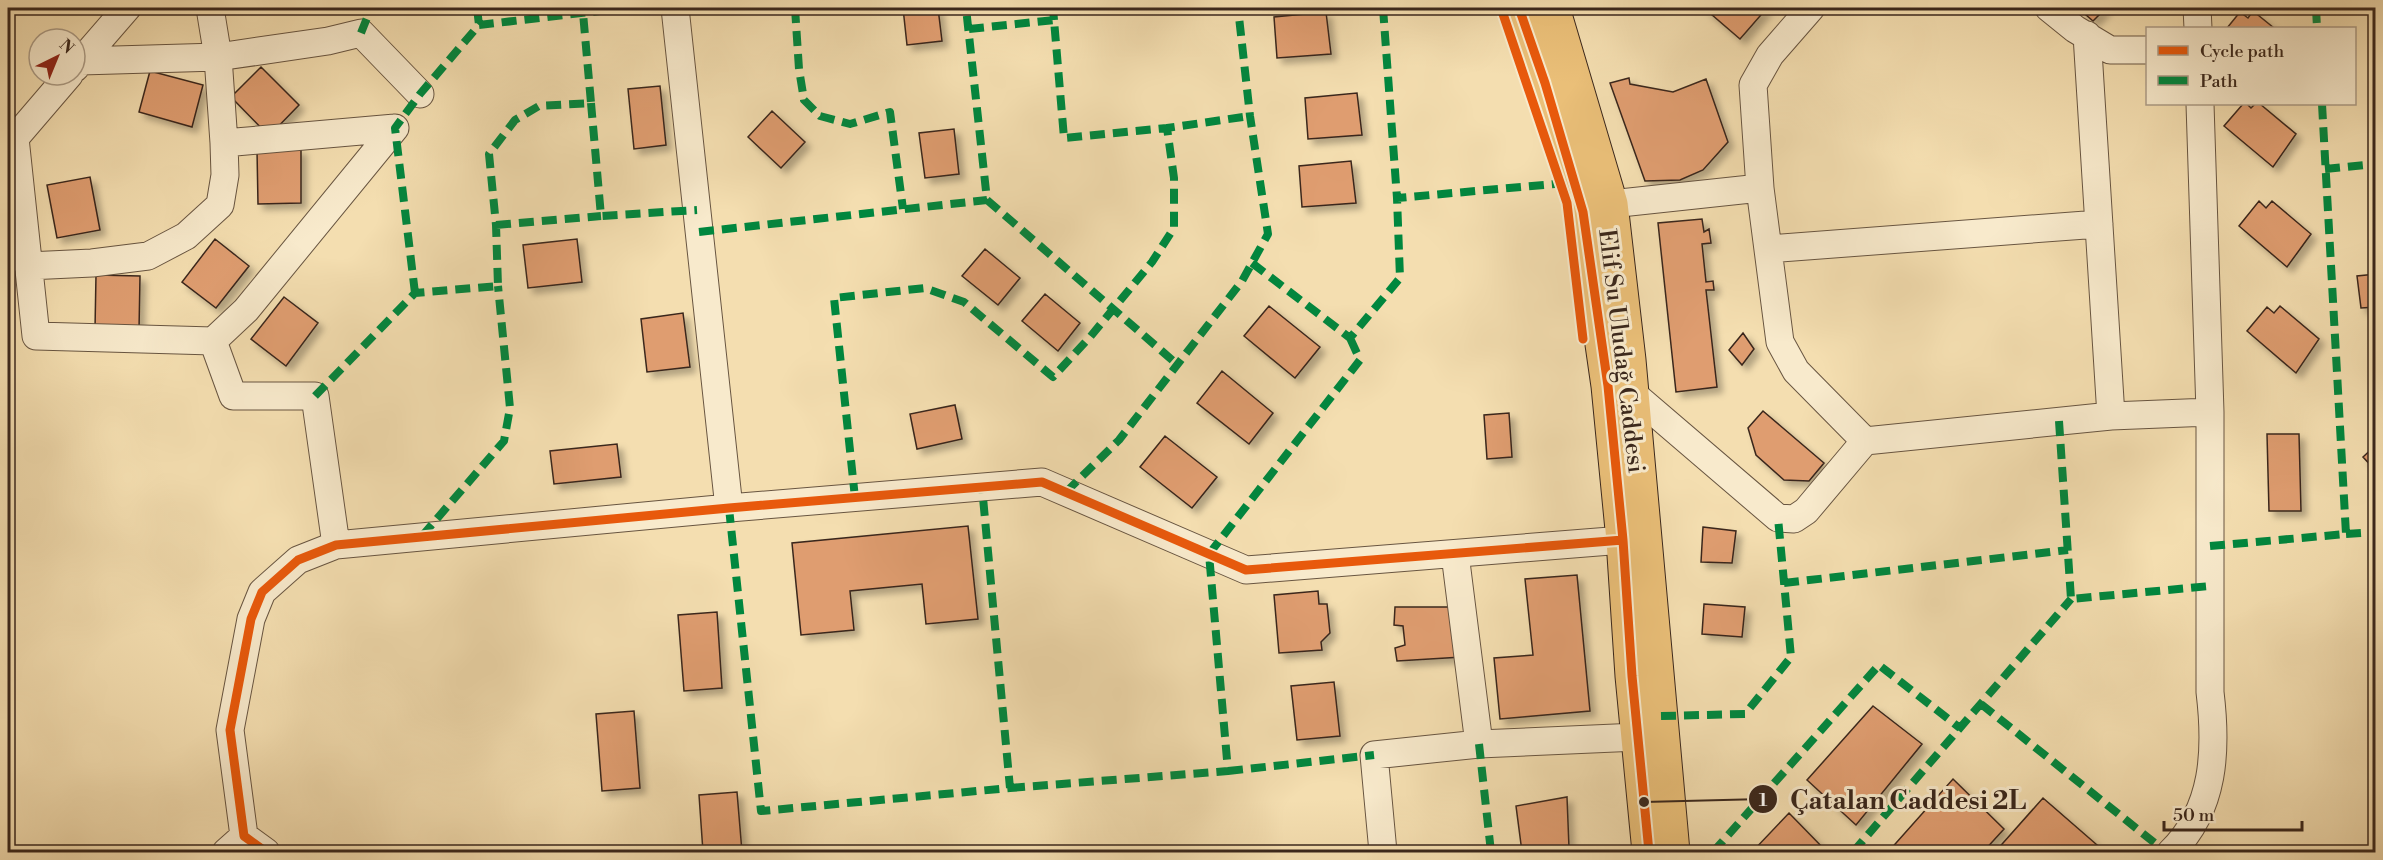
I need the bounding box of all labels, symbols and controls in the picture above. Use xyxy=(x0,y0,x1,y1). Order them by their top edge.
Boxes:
north arrow xyxy=(27,27,87,87)
legend xyxy=(2146,27,2356,105)
text: N xyxy=(55,35,78,59)
text: Cycle path xyxy=(2200,40,2284,63)
text: Path xyxy=(2200,70,2238,93)
street label: Elif Su Uludağ Caddesi xyxy=(1591,227,1651,475)
callout: Çatalan Caddesi 2L xyxy=(1748,777,2038,821)
text: Çatalan Caddesi 2L xyxy=(1790,785,2026,817)
text: 1 xyxy=(1759,789,1768,812)
scale bar xyxy=(2164,794,2302,832)
text: 50 m xyxy=(2173,804,2215,827)

